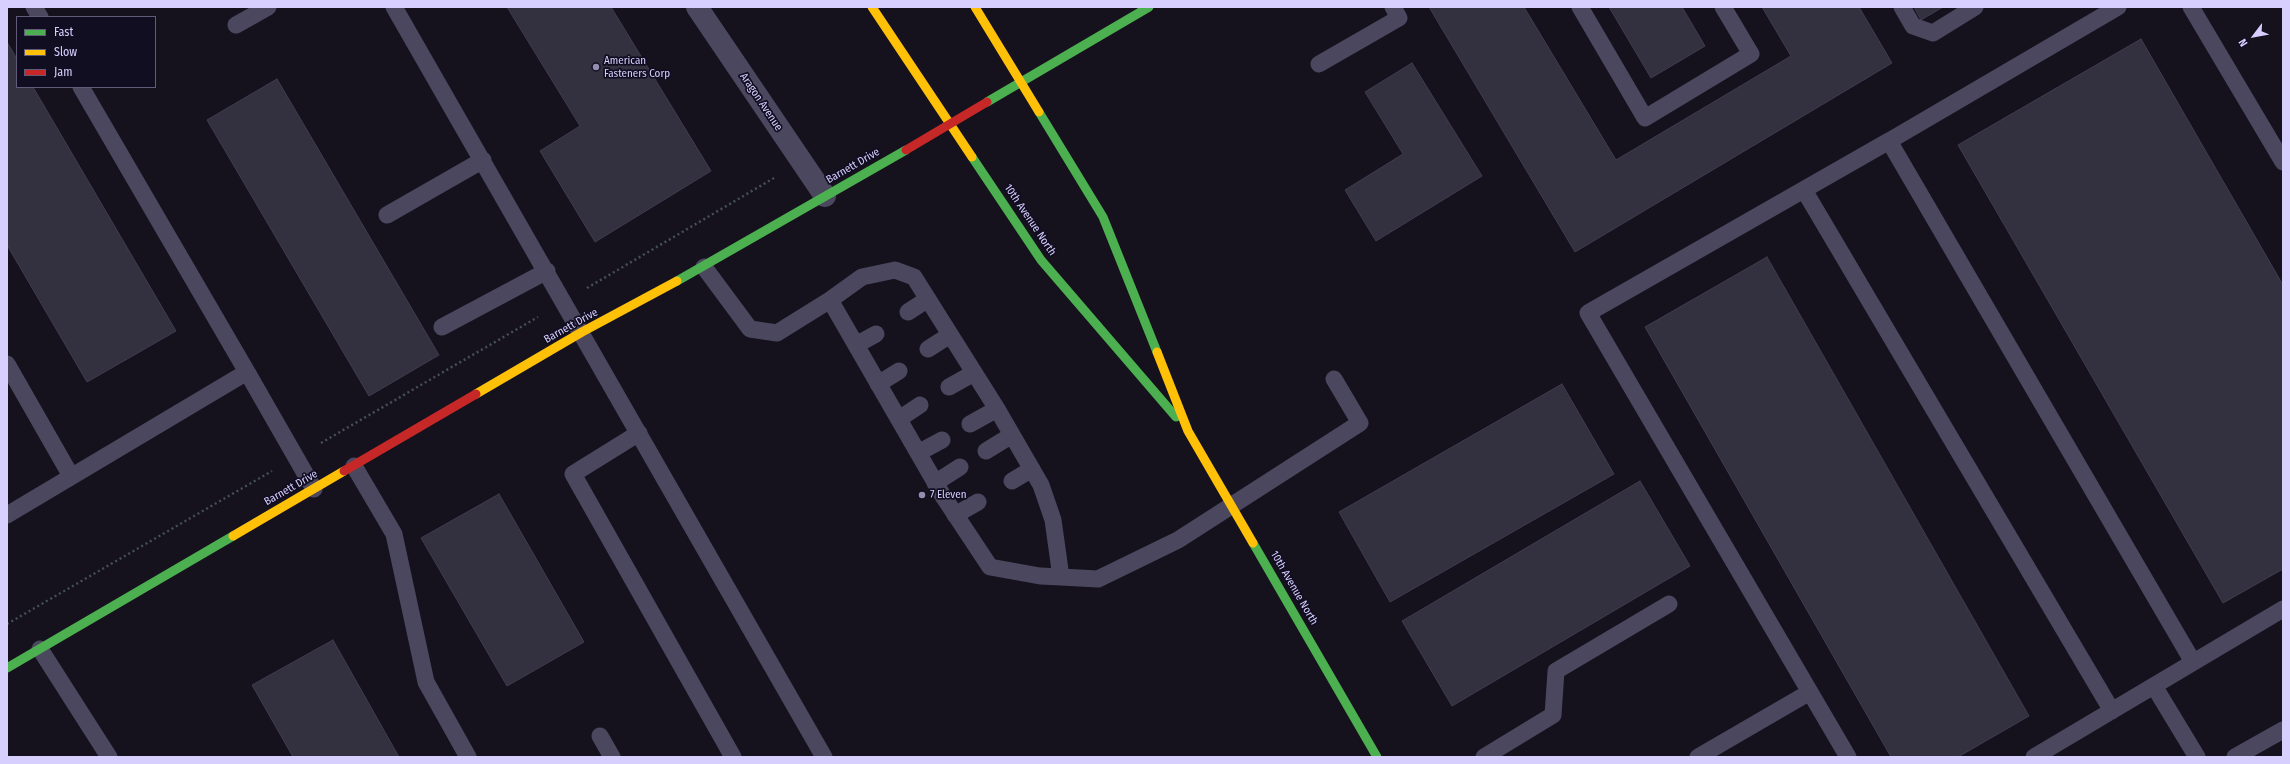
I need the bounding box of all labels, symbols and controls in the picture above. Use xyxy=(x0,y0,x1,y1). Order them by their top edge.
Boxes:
legend xyxy=(16,16,156,88)
north arrow xyxy=(2234,16,2274,56)
text: Fast xyxy=(54,25,73,39)
text: N xyxy=(2236,36,2251,49)
text: Slow xyxy=(54,45,77,59)
place label: American Fasteners Corp xyxy=(604,54,670,80)
marker: American Fasteners Corp xyxy=(591,62,601,72)
text: Jam xyxy=(54,65,72,79)
street label: Aragon Avenue xyxy=(737,71,785,133)
street label: Barnett Drive xyxy=(824,145,882,187)
street label: 10th Avenue North xyxy=(1001,182,1059,258)
street label: Barnett Drive xyxy=(542,306,600,346)
street label: Barnett Drive xyxy=(262,467,320,509)
place label: 7 Eleven xyxy=(930,488,966,502)
marker: 7 Eleven xyxy=(917,490,927,500)
street label: 10th Avenue North xyxy=(1267,549,1321,627)

